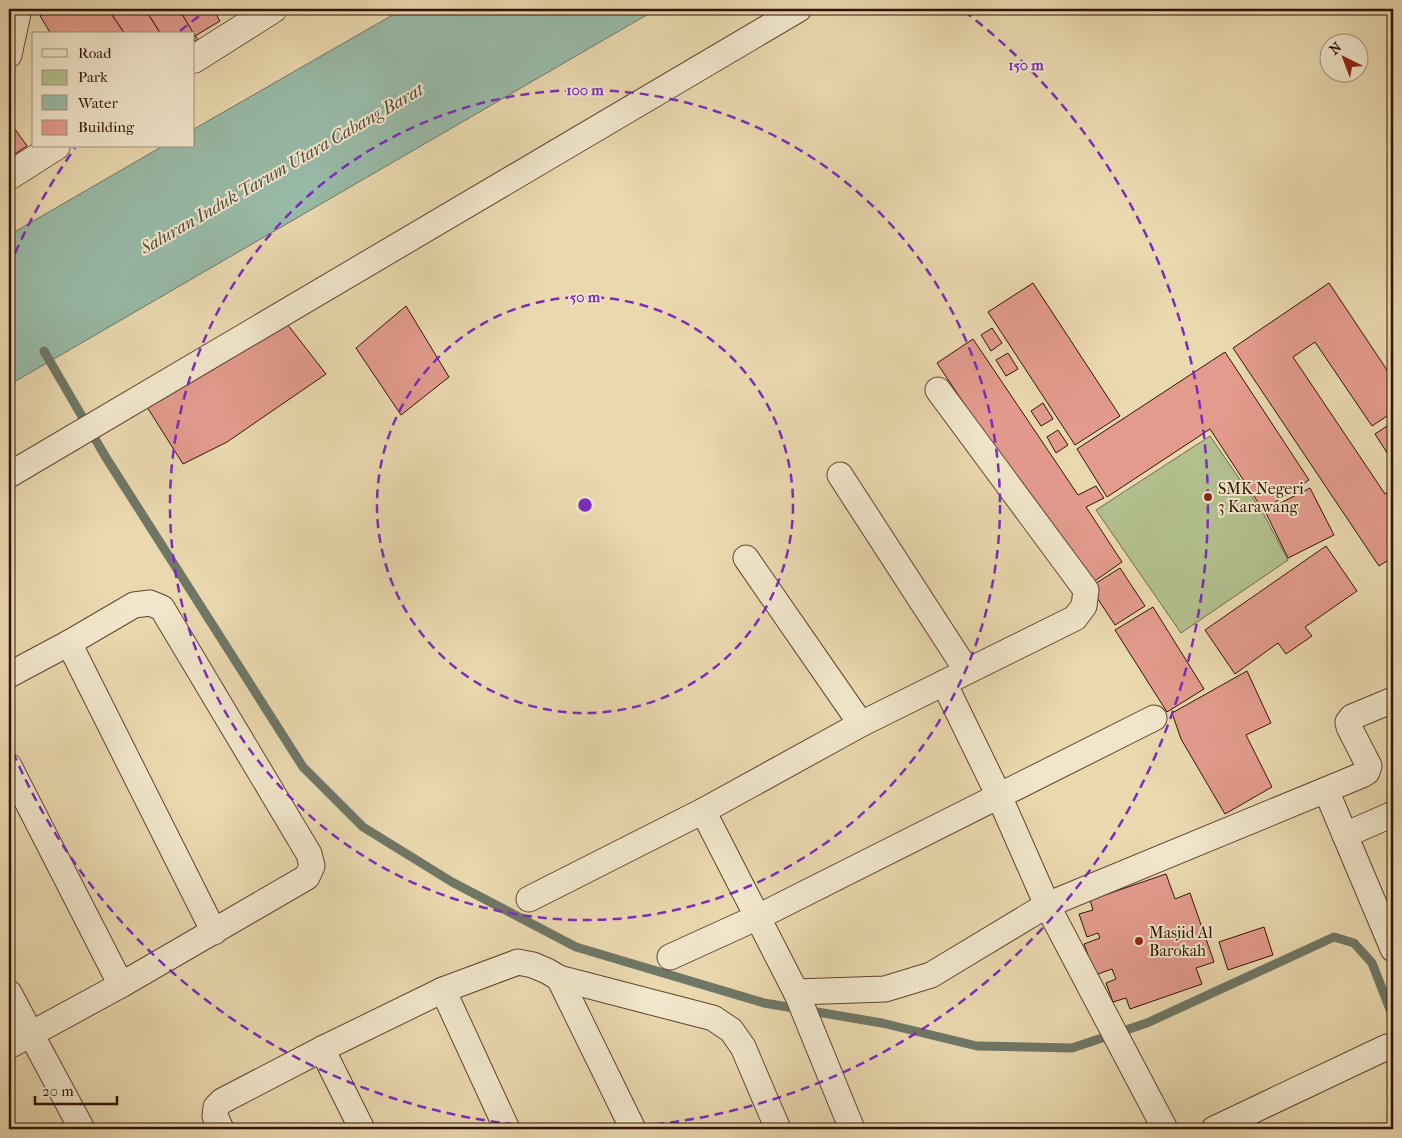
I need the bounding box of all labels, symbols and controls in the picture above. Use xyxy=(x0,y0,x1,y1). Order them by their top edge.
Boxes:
legend xyxy=(32,32,195,148)
north arrow xyxy=(1320,32,1370,82)
text: N xyxy=(1326,39,1346,59)
text: Road xyxy=(78,44,112,62)
text: 150 m xyxy=(1008,56,1044,74)
text: Park xyxy=(78,68,108,86)
water label: Saluran Induk Tarum Utara Cabang Barat xyxy=(136,78,429,259)
text: 100 m xyxy=(566,81,604,99)
text: Water xyxy=(77,94,118,112)
text: Building xyxy=(78,118,135,136)
text: 50 m xyxy=(570,288,601,306)
place label: SMK Negeri 3 Karawang xyxy=(1218,479,1304,516)
marker: SMK Negeri 3 Karawang xyxy=(1202,491,1214,503)
centre of rings xyxy=(576,496,594,514)
place label: Masjid Al Barokah xyxy=(1149,923,1213,960)
marker: Masjid Al Barokah xyxy=(1133,935,1145,947)
scale bar xyxy=(35,1073,118,1105)
text: 20 m xyxy=(42,1082,74,1100)

